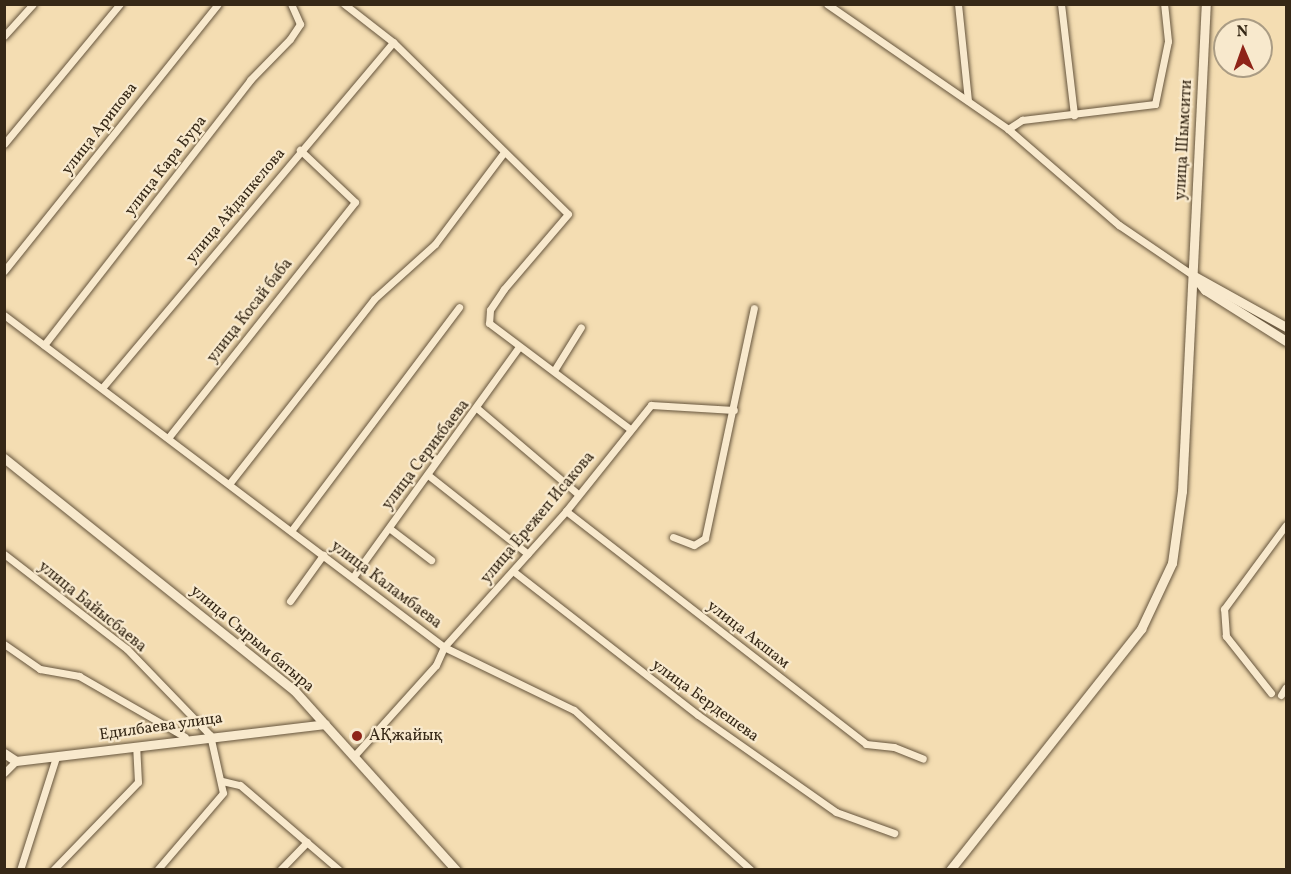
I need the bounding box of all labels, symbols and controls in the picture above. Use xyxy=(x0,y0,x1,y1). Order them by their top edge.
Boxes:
north arrow xyxy=(1213,18,1273,78)
text: N xyxy=(1236,21,1249,43)
street label: улица Арипова xyxy=(58,79,142,179)
street label: улица Шымсити xyxy=(1171,79,1197,201)
street label: улица Кара Бура xyxy=(121,112,211,220)
street label: улица Айдапкелова xyxy=(182,145,290,267)
street label: улица Косай баба xyxy=(203,255,297,367)
street label: улица Серикбаева xyxy=(378,396,474,514)
street label: улица Ережеп Исакова xyxy=(477,448,599,588)
street label: улица Каламбаева xyxy=(327,537,445,633)
street label: улица Байысбаева xyxy=(34,557,150,657)
street label: улица Сырым батыра xyxy=(186,581,318,697)
street label: улица Акшам xyxy=(703,597,793,673)
street label: улица Бердешева xyxy=(648,656,762,746)
street label: Едилбаева улица xyxy=(98,709,224,745)
place label: АҚжайық xyxy=(369,726,442,746)
marker: АҚжайық xyxy=(350,729,364,743)

